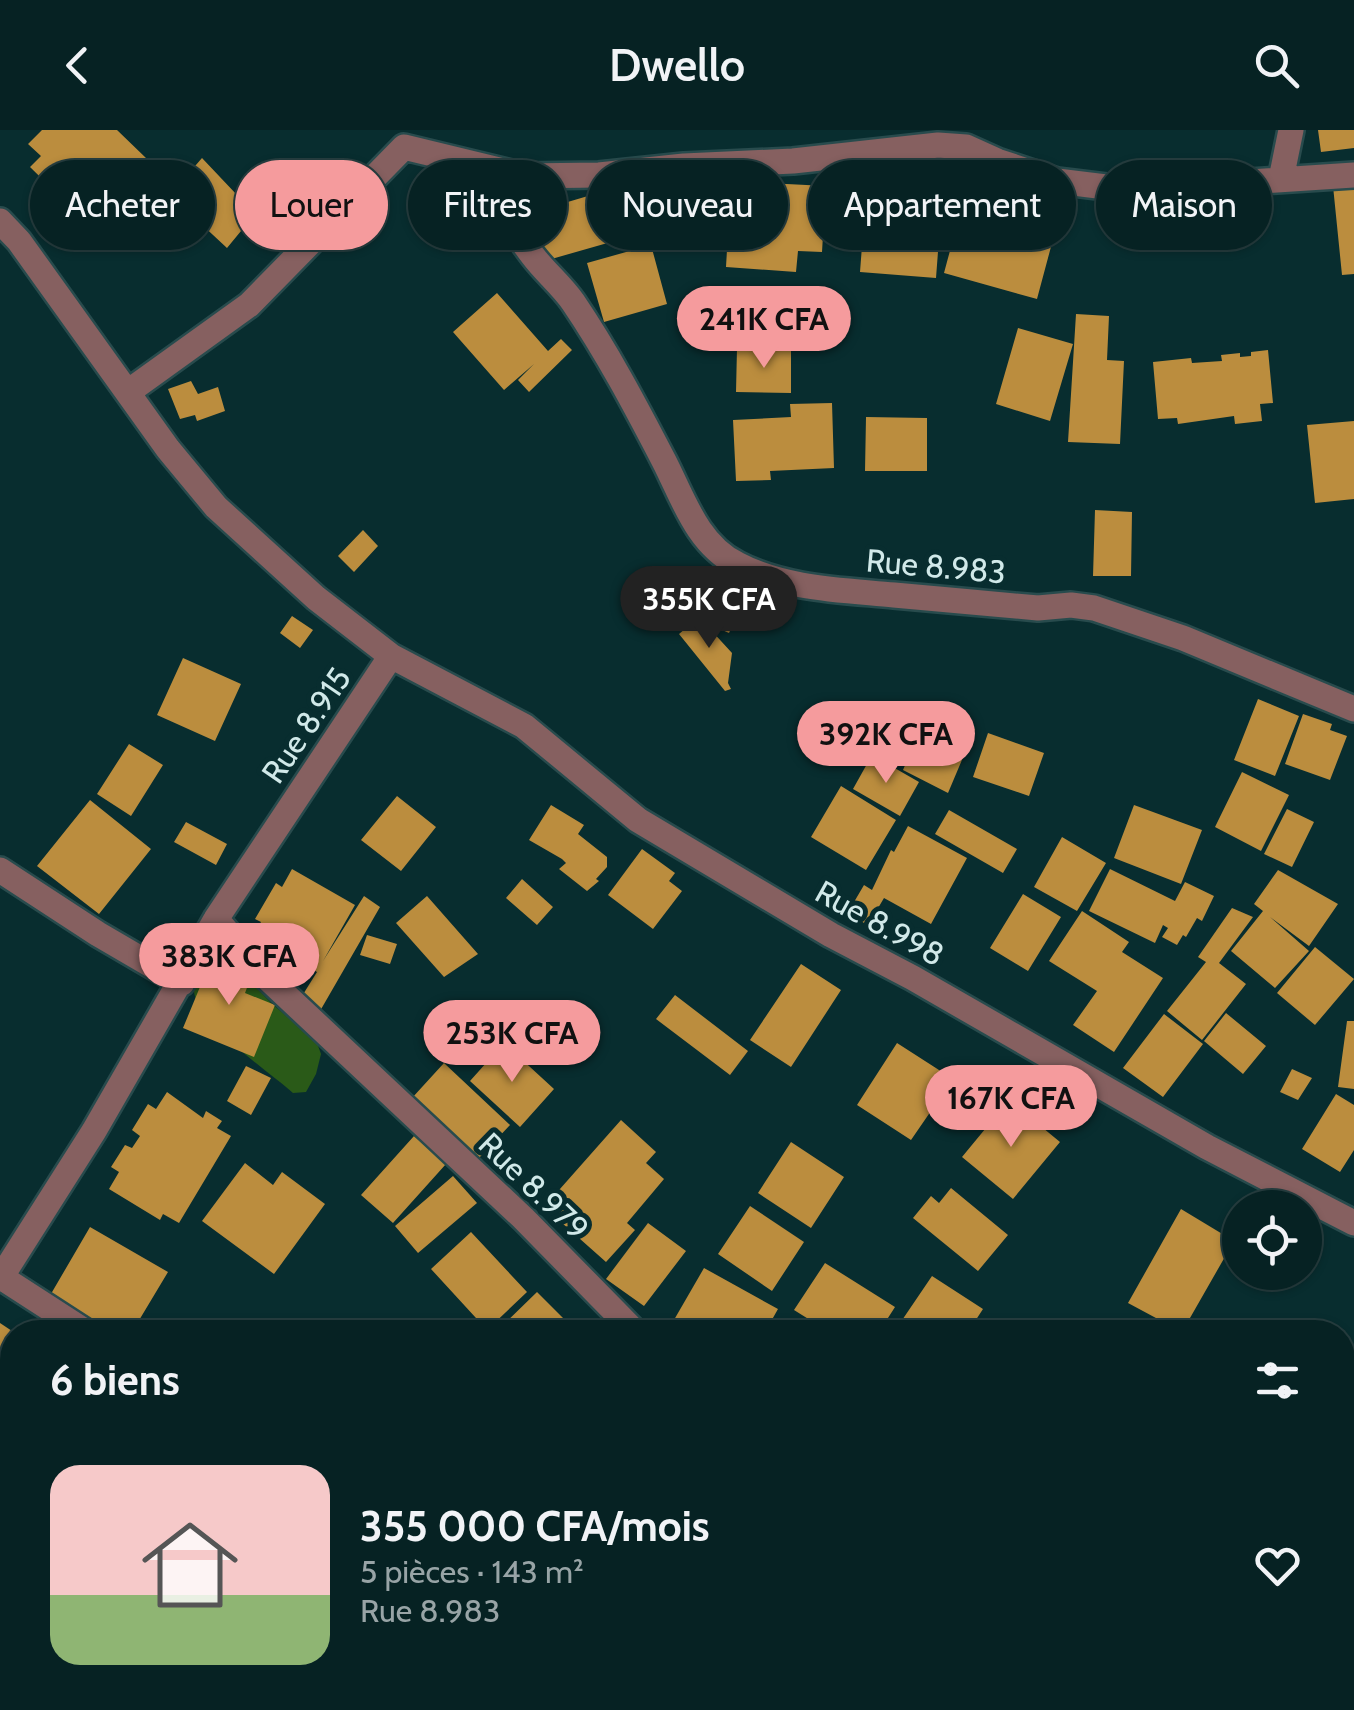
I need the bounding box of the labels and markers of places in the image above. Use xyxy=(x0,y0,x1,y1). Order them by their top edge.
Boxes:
pin: 241K CFA xyxy=(661,286,867,371)
pin: 355K CFA xyxy=(606,566,812,651)
pin: 392K CFA xyxy=(783,701,989,786)
pin: 383K CFA xyxy=(126,923,332,1008)
pin: 253K CFA xyxy=(409,1000,615,1085)
pin: 167K CFA xyxy=(908,1065,1114,1150)

